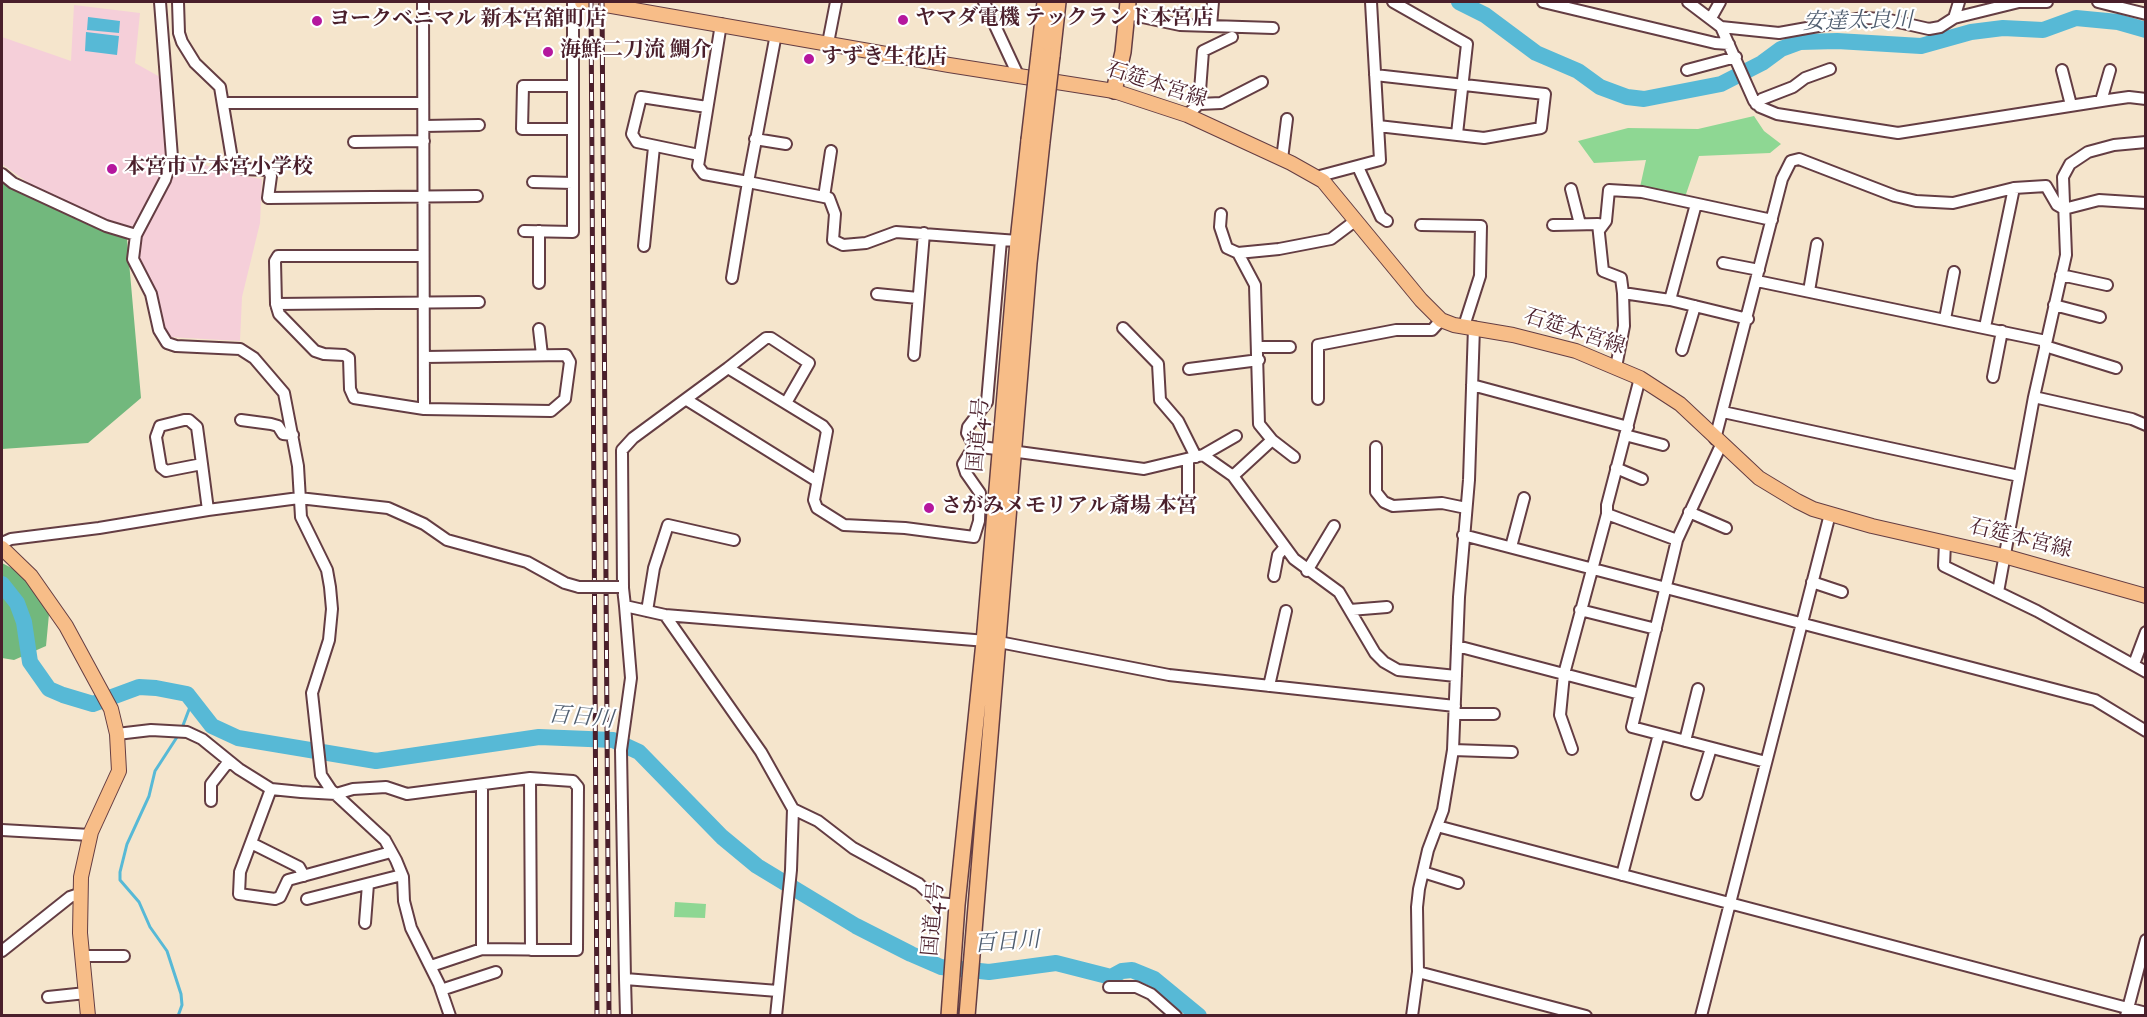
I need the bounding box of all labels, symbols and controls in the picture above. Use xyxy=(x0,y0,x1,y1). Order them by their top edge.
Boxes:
place label: ヤマダ電機 テックランド本宮店 xyxy=(915,7,1214,33)
place label: ヨークベニマル 新本宮舘町店 xyxy=(329,8,607,34)
water label: 安達太良川 xyxy=(1803,9,1913,37)
marker: ヤマダ電機 テックランド本宮店 xyxy=(896,13,910,27)
marker: ヨークベニマル 新本宮舘町店 xyxy=(310,14,324,28)
place label: 海鮮二刀流 鯛介 xyxy=(560,39,712,65)
marker: 海鮮二刀流 鯛介 xyxy=(541,45,555,59)
place label: すずき生花店 xyxy=(821,46,947,72)
marker: すずき生花店 xyxy=(802,52,816,66)
street label: 石筵本宮線 xyxy=(1102,58,1210,114)
place label: 本宮市立本宮小学校 xyxy=(124,156,313,182)
marker: 本宮市立本宮小学校 xyxy=(105,162,119,176)
street label: 石筵本宮線 xyxy=(1520,305,1628,361)
street label: 国道4号 xyxy=(964,397,996,473)
place label: さがみメモリアル斎場 本宮 xyxy=(941,495,1198,521)
marker: さがみメモリアル斎場 本宮 xyxy=(922,501,936,515)
street label: 石筵本宮線 xyxy=(1966,515,2074,565)
water label: 百日川 xyxy=(547,703,615,735)
street label: 国道4号 xyxy=(919,881,951,957)
water label: 百日川 xyxy=(973,929,1041,959)

